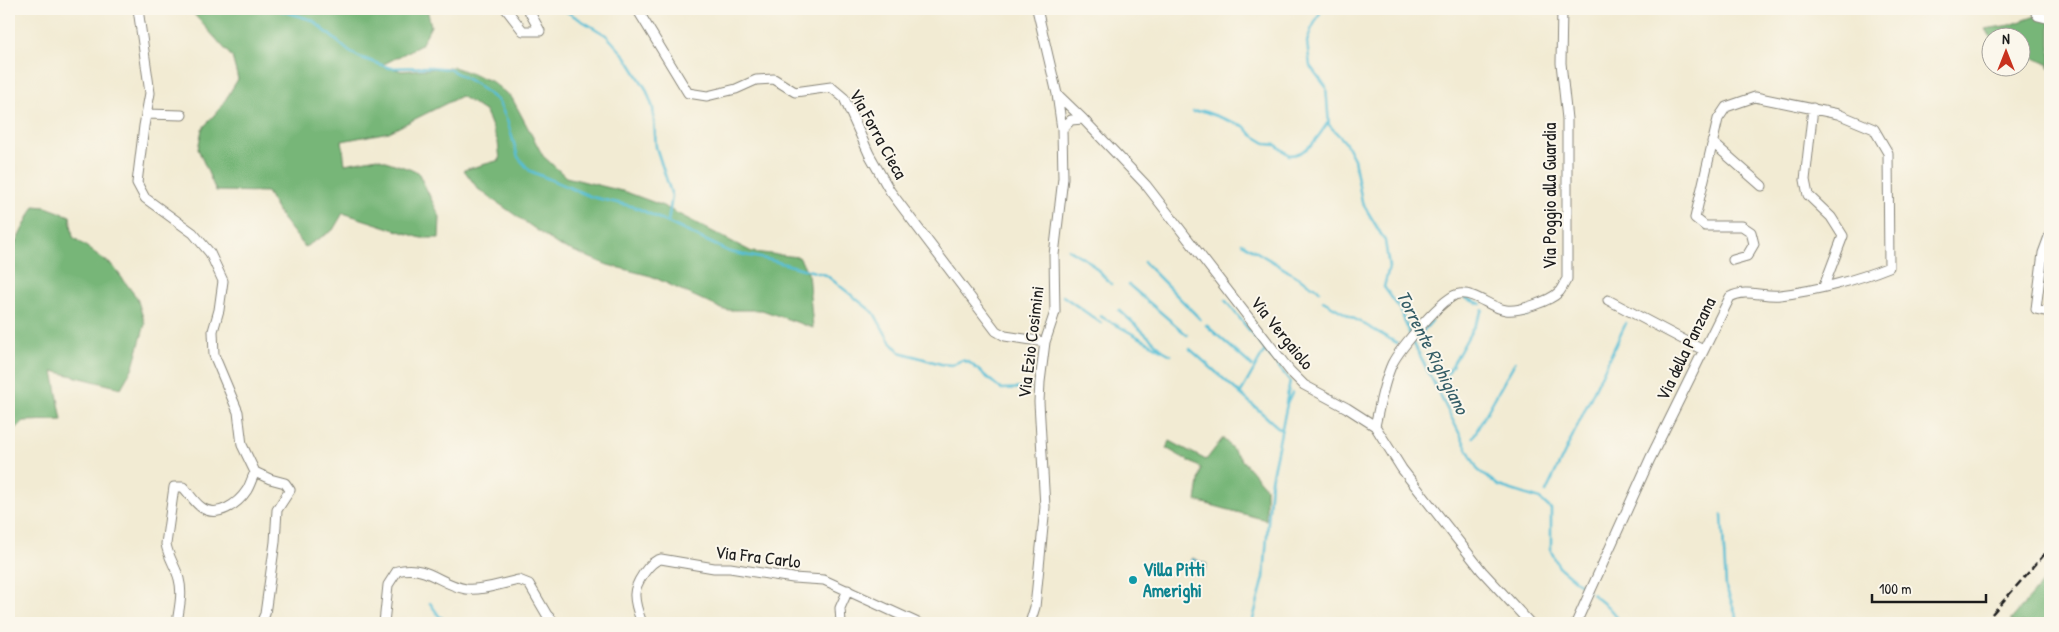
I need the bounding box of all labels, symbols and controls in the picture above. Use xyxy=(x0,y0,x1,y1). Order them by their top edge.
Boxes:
north arrow xyxy=(1982,28,2032,78)
text: N xyxy=(2002,29,2010,48)
street label: Via Forra Cieca xyxy=(843,84,913,183)
street label: Via Poggio alla Guardia xyxy=(1537,123,1562,269)
street label: Via Ezio Cosimini xyxy=(1011,284,1050,400)
water label: Torrente Righigiano xyxy=(1391,286,1476,420)
street label: Via Vergaiolo xyxy=(1245,291,1320,375)
street label: Via della Panzana xyxy=(1650,293,1721,405)
street label: Via Fra Carlo xyxy=(714,539,802,574)
place label: Villa Pitti Amerighi xyxy=(1143,557,1205,604)
scale bar xyxy=(1872,572,1985,604)
marker: Villa Pitti Amerighi xyxy=(1127,574,1139,586)
text: 100 m xyxy=(1879,578,1912,599)

